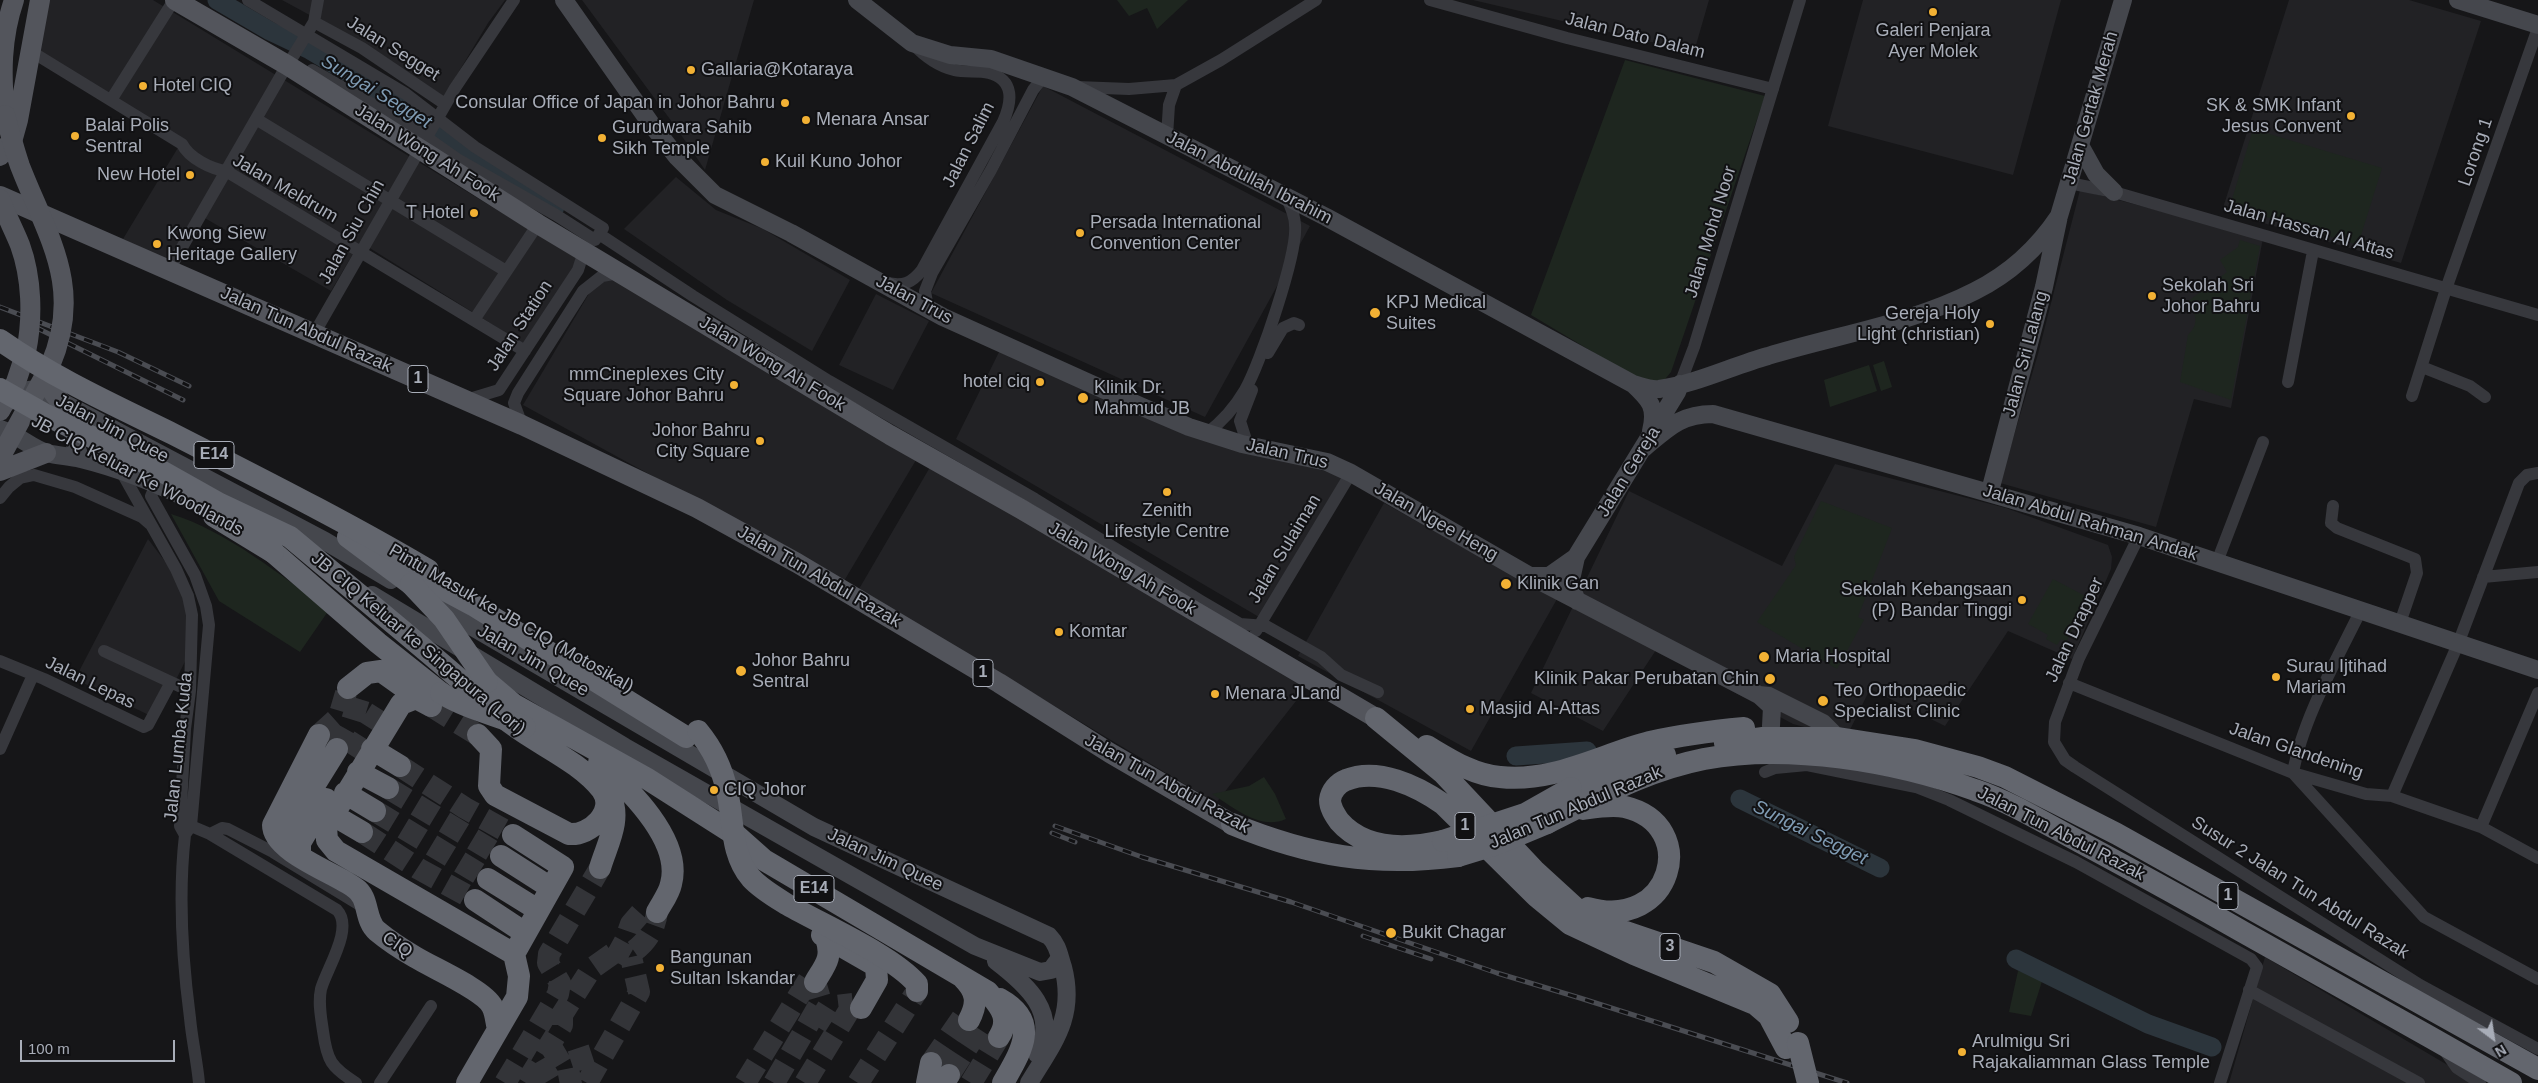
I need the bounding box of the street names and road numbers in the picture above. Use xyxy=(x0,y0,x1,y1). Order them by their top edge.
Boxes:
street label: Jalan Dato Dalam xyxy=(1563,8,1707,64)
street label: Jalan Segget xyxy=(343,12,443,86)
street label: Jalan Gertak Merah xyxy=(2059,29,2123,187)
street label: Jalan Salim xyxy=(938,99,1000,191)
street label: Jalan Wong Ah Fook xyxy=(351,100,503,206)
street label: Lorong 1 xyxy=(2454,115,2498,189)
street label: Jalan Abdullah Ibrahim xyxy=(1163,127,1335,229)
street label: Jalan Meldrum xyxy=(228,150,342,228)
street label: Jalan Mohd Noor xyxy=(1681,163,1741,301)
street label: Jalan Siu Chin xyxy=(314,176,390,288)
street label: Jalan Hassan Al Attas xyxy=(2221,195,2397,265)
street label: Jalan Trus xyxy=(872,271,956,329)
street label: Jalan Station xyxy=(483,276,557,376)
street label: Jalan Tun Abdul Razak xyxy=(217,282,395,378)
street label: Jalan Sri Lalang xyxy=(1999,289,2053,419)
street label: Jalan Wong Ah Fook xyxy=(695,312,849,416)
road number: 1 xyxy=(408,366,428,392)
street label: Jalan Jim Quee xyxy=(52,390,172,468)
street label: JB CIQ Keluar Ke Woodlands xyxy=(27,411,247,541)
street label: Jalan Gereja xyxy=(1593,423,1665,521)
street label: Jalan Trus xyxy=(1244,434,1330,474)
road number: E14 xyxy=(194,442,234,468)
street label: Jalan Ngee Heng xyxy=(1370,478,1502,566)
street label: Jalan Abdul Rahman Andak xyxy=(1980,480,2200,566)
street label: Jalan Sulaiman xyxy=(1244,491,1326,607)
street label: Jalan Wong Ah Fook xyxy=(1044,518,1200,620)
street label: Jalan Tun Abdul Razak xyxy=(733,521,905,633)
street label: Pintu Masuk ke JB CIQ (Motosikal) xyxy=(385,540,637,698)
street label: JB CIQ Keluar ke Singapura (Lori) xyxy=(306,548,530,740)
street label: Jalan Drapper xyxy=(2041,574,2109,686)
street label: Jalan Jim Quee xyxy=(473,620,593,702)
street label: Jalan Lepas xyxy=(42,652,138,714)
road number: 1 xyxy=(973,660,993,686)
street label: Jalan Lumba Kuda xyxy=(160,671,198,823)
street label: Jalan Glandening xyxy=(2226,718,2366,784)
street label: Jalan Tun Abdul Razak xyxy=(1081,730,1253,838)
street label: Jalan Tun Abdul Razak xyxy=(1486,762,1666,854)
street label: Jalan Tun Abdul Razak xyxy=(1973,782,2149,886)
road number: 1 xyxy=(1455,812,1475,839)
street label: Susur 2 Jalan Tun Abdul Razak xyxy=(2187,812,2413,964)
street label: Jalan Jim Quee xyxy=(824,824,946,896)
road number: E14 xyxy=(794,876,834,902)
road number: 1 xyxy=(2218,882,2238,909)
street label: CIQ xyxy=(378,927,416,963)
road number: 3 xyxy=(1660,934,1680,960)

